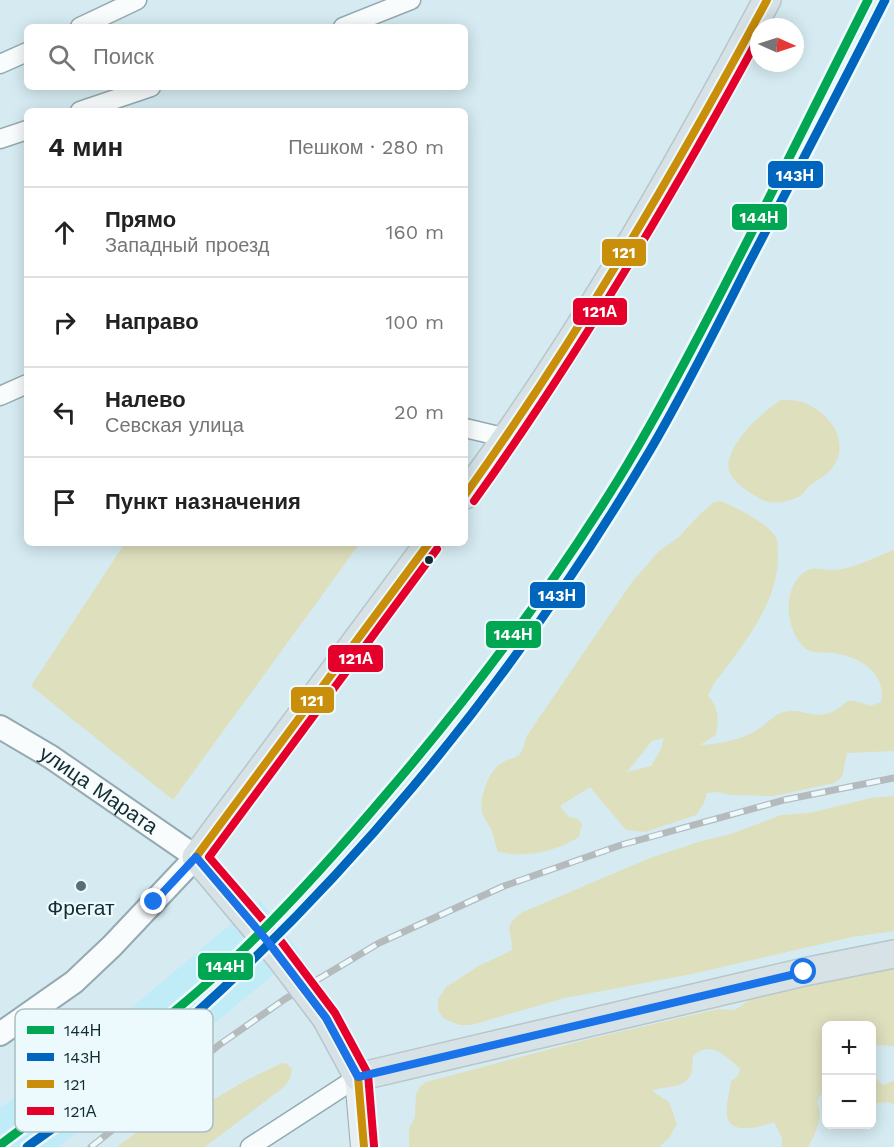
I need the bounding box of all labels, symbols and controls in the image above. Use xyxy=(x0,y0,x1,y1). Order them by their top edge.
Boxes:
north arrow xyxy=(750,18,804,72)
search box xyxy=(24,24,468,90)
icon: search xyxy=(45,41,78,74)
text: Поиск xyxy=(93,44,154,69)
text: 4 мин xyxy=(48,132,123,162)
text: Пешком · 280 m xyxy=(288,135,444,159)
line badge: 143Н xyxy=(767,160,824,189)
text: 143Н xyxy=(776,166,814,185)
line badge: 144Н xyxy=(731,203,788,231)
text: Прямо xyxy=(105,207,176,232)
text: 144Н xyxy=(739,208,779,227)
icon: ahead xyxy=(48,216,81,249)
text: 160 m xyxy=(386,220,444,244)
text: Западный проезд xyxy=(105,233,269,257)
line badge: 121 xyxy=(601,238,647,267)
text: 121 xyxy=(612,243,636,262)
line badge: 121А xyxy=(572,297,628,326)
text: 121А xyxy=(583,302,618,321)
icon: right xyxy=(48,306,81,339)
text: Направо xyxy=(105,309,199,334)
text: 100 m xyxy=(385,310,444,334)
text: Налево xyxy=(105,387,186,412)
icon: left xyxy=(48,396,81,429)
text: 20 m xyxy=(394,400,444,424)
text: Севская улица xyxy=(105,413,244,437)
icon: arrive xyxy=(48,486,81,519)
text: Пункт назначения xyxy=(105,489,301,514)
unlabelled marker xyxy=(423,554,435,566)
line badge: 143Н xyxy=(529,581,586,609)
text: 143Н xyxy=(538,586,576,605)
line badge: 144Н xyxy=(485,620,542,649)
text: 144Н xyxy=(493,625,533,644)
line badge: 121А xyxy=(327,644,384,673)
text: 121А xyxy=(339,649,374,668)
line badge: 121 xyxy=(290,686,335,714)
text: 121 xyxy=(300,691,324,710)
street label: улица Марата xyxy=(35,740,163,839)
marker: Фрегат xyxy=(74,879,88,893)
route end xyxy=(140,888,166,914)
place label: Фрегат xyxy=(47,895,115,920)
line badge: 144Н xyxy=(197,952,254,981)
text: 144Н xyxy=(205,957,245,976)
route start xyxy=(790,958,816,984)
legend xyxy=(15,1009,213,1132)
text: 144Н xyxy=(64,1021,101,1040)
map controls xyxy=(822,1021,876,1129)
button: + xyxy=(822,1021,876,1075)
text: 143Н xyxy=(64,1048,101,1067)
text: 121 xyxy=(64,1075,86,1094)
button: − xyxy=(822,1075,876,1129)
text: 121А xyxy=(64,1102,97,1121)

